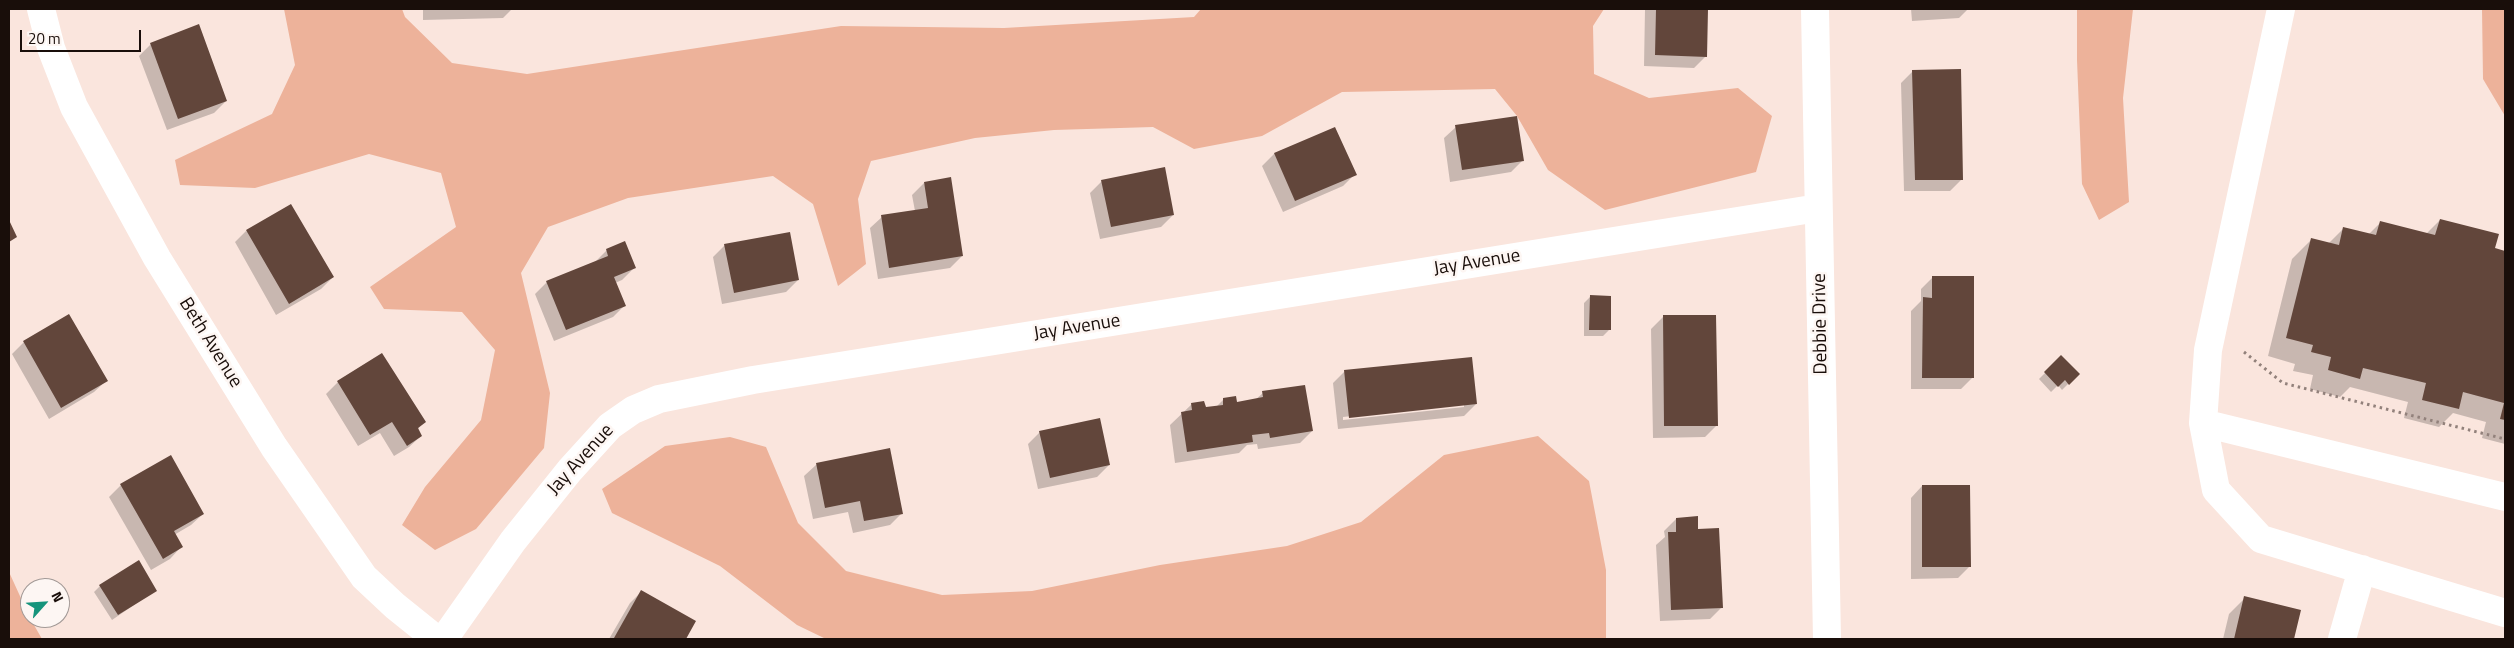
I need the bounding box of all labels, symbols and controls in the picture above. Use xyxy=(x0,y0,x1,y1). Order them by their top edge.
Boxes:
scale bar xyxy=(22,20,144,52)
text: 20 m xyxy=(28,27,61,50)
street label: Jay Avenue xyxy=(1432,245,1522,281)
street label: Debbie Drive xyxy=(1809,273,1833,375)
street label: Beth Avenue xyxy=(173,294,247,392)
street label: Jay Avenue xyxy=(1032,310,1122,346)
street label: Jay Avenue xyxy=(543,420,619,500)
north arrow xyxy=(20,578,70,628)
text: N xyxy=(46,588,70,606)

